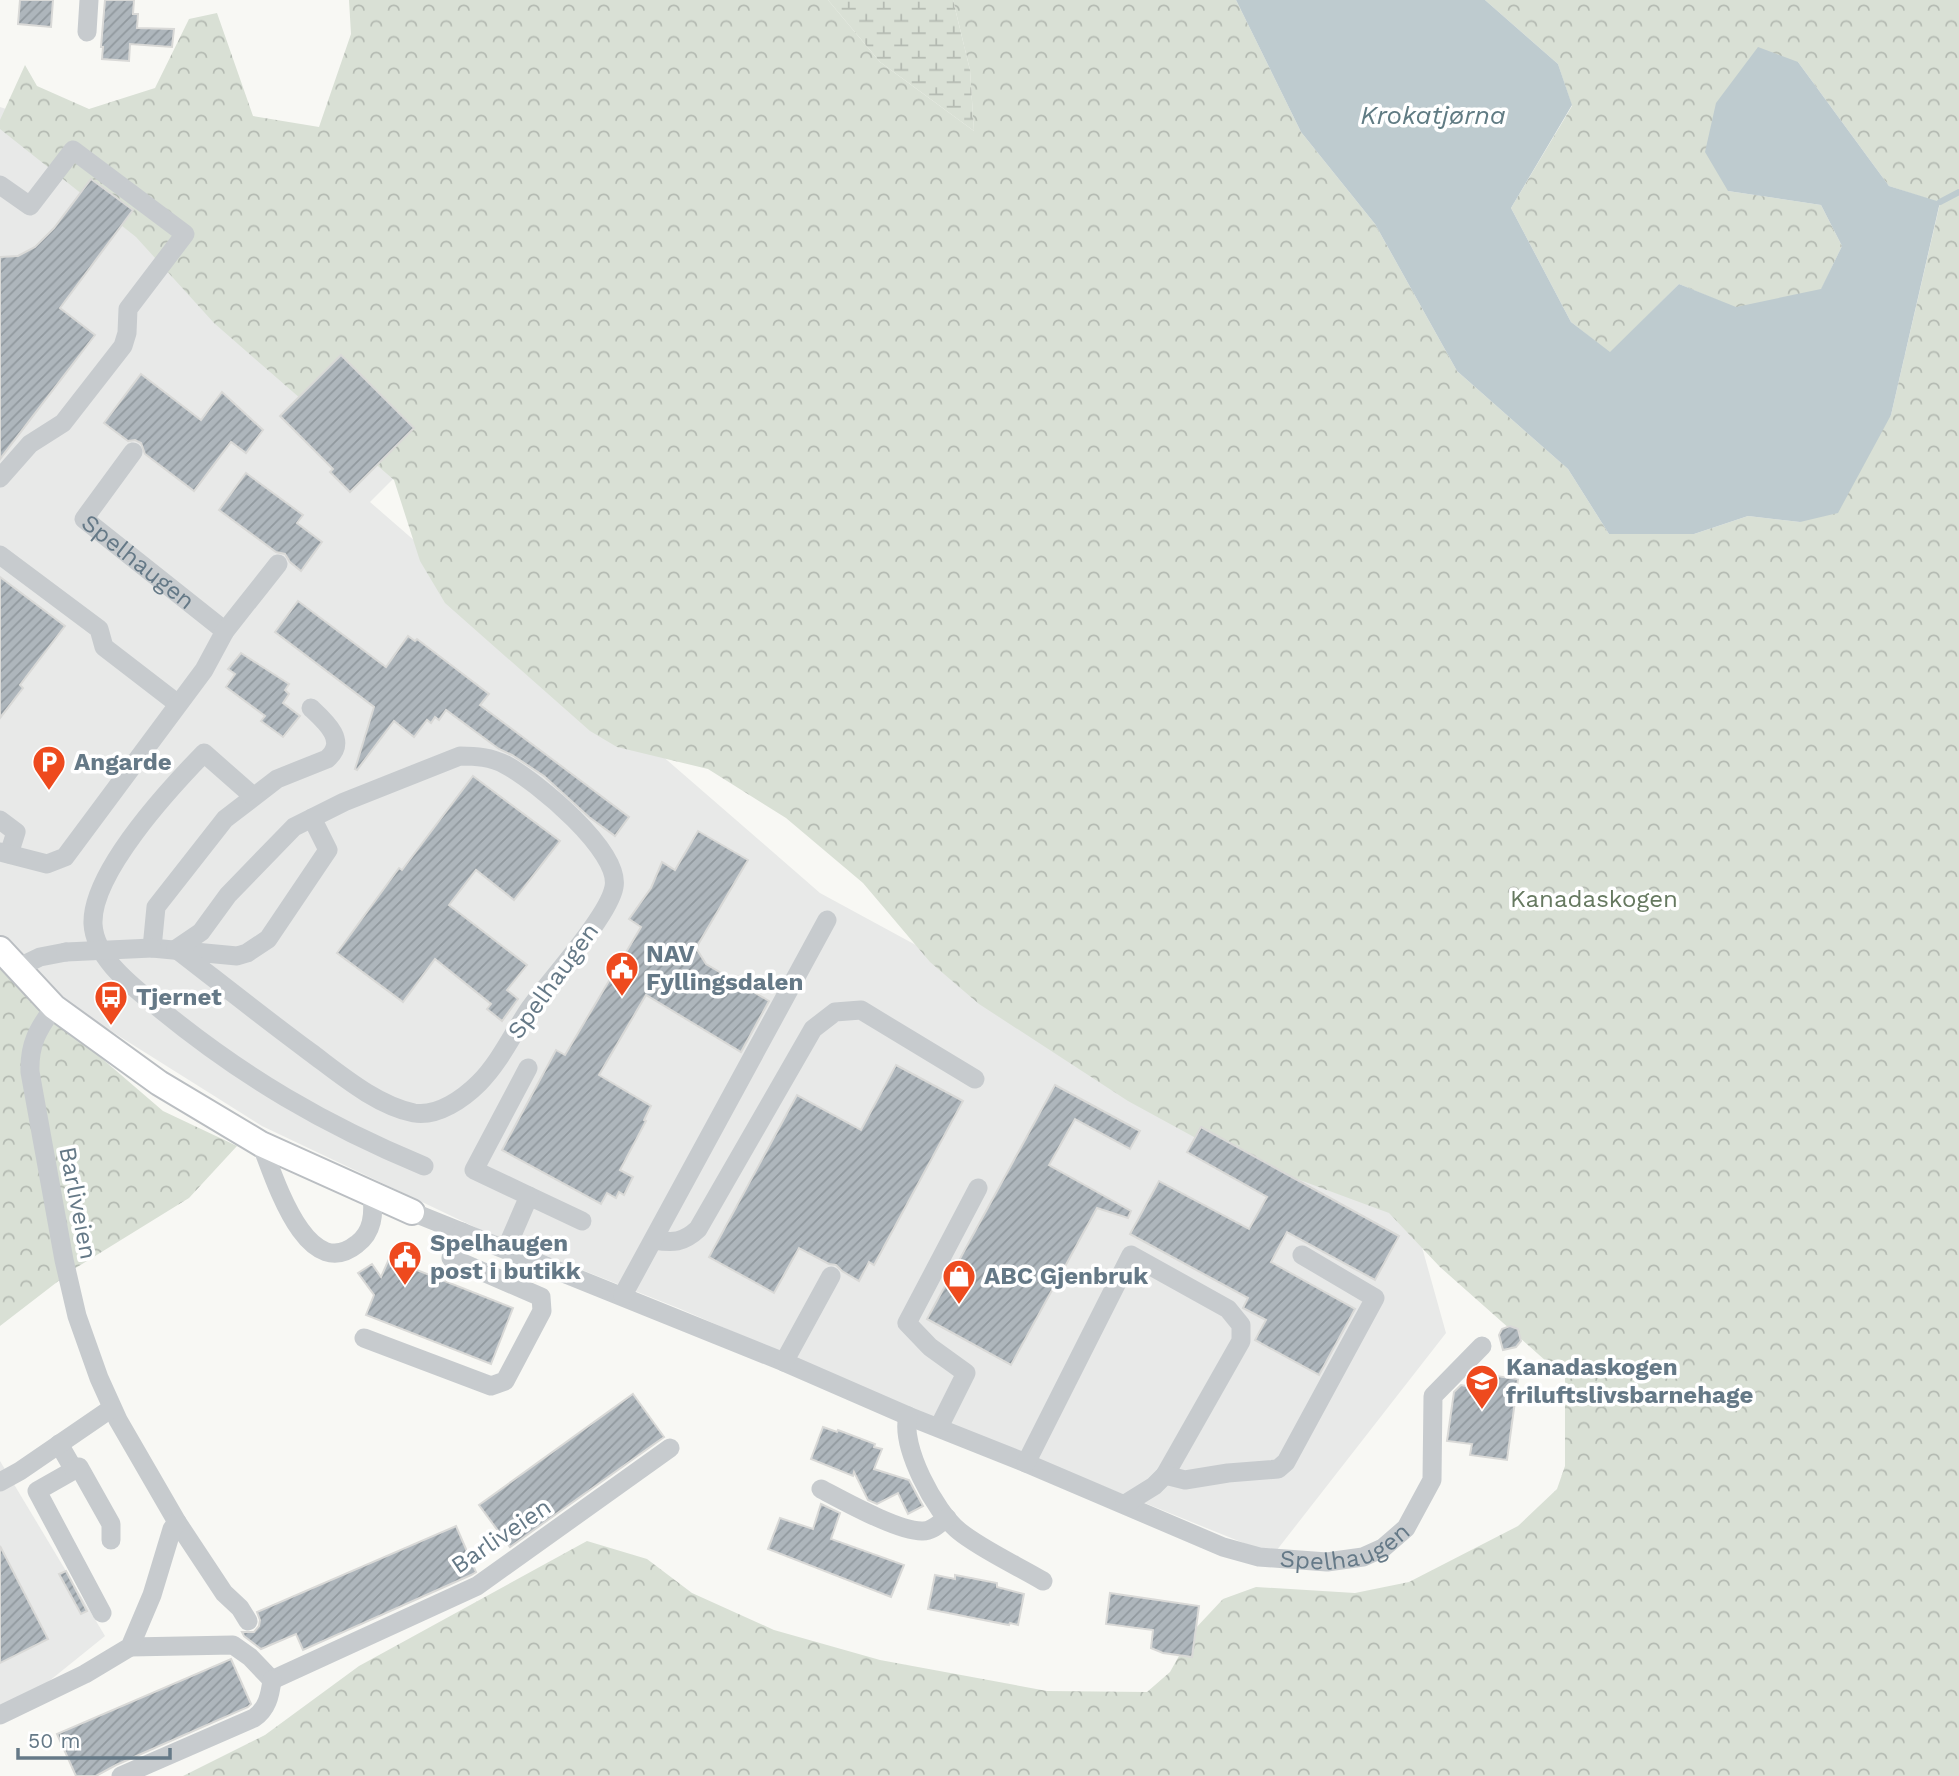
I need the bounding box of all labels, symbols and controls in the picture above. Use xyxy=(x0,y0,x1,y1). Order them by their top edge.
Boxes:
water label: Krokatjørna xyxy=(1360,100,1506,130)
street label: Spelhaugen xyxy=(76,509,200,615)
parking icon: Angarde xyxy=(30,743,68,792)
place label: Angarde xyxy=(74,748,172,776)
park label: Kanadaskogen xyxy=(1510,885,1678,913)
street label: Spelhaugen xyxy=(502,918,604,1044)
place label: NAV Fyllingsdalen xyxy=(646,940,803,996)
public building icon: NAV Fyllingsdalen xyxy=(603,949,641,998)
bus stop icon: Tjernet xyxy=(92,978,130,1027)
place label: Tjernet xyxy=(136,983,222,1011)
street label: Barliveien xyxy=(53,1144,103,1262)
place label: Spelhaugen post i butikk xyxy=(430,1229,581,1285)
public building icon: Spelhaugen post i butikk xyxy=(386,1238,424,1287)
shop icon: ABC Gjenbruk xyxy=(940,1257,978,1306)
place label: ABC Gjenbruk xyxy=(984,1262,1148,1290)
place label: Kanadaskogen friluftslivsbarnehage xyxy=(1506,1353,1754,1409)
school or university icon: Kanadaskogen friluftslivsbarnehage xyxy=(1463,1362,1501,1411)
street label: Barliveien xyxy=(446,1492,556,1580)
street label: Spelhaugen xyxy=(1279,1517,1415,1576)
scale bar xyxy=(18,1716,170,1760)
text: 50 m xyxy=(28,1728,80,1753)

